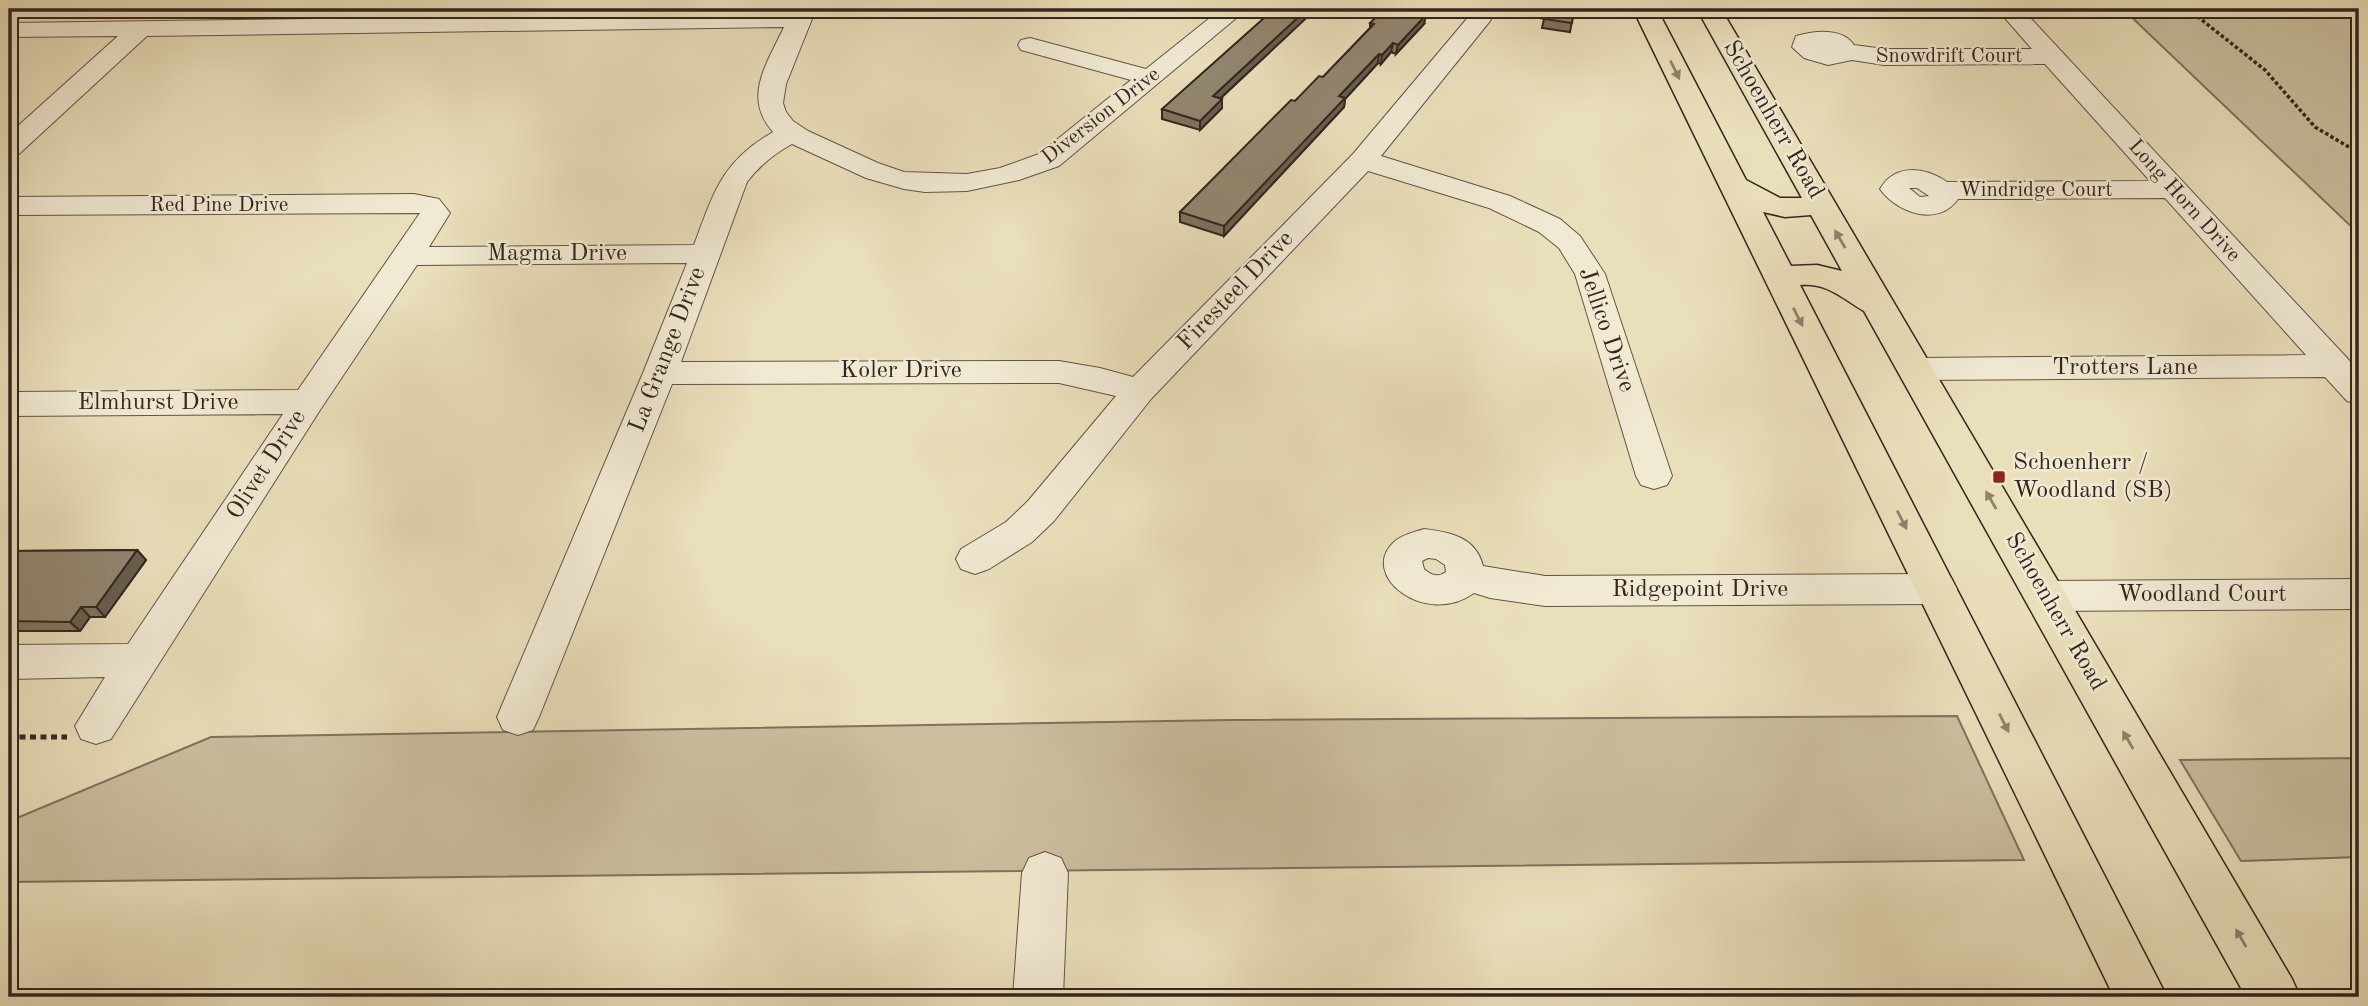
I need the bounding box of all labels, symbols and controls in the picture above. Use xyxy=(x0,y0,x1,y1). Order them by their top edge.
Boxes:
street label: Schoenherr Road xyxy=(1718,37,1828,203)
street label: Snowdrift Court xyxy=(1876,46,2022,67)
one-way arrow xyxy=(1670,60,1681,80)
street label: Diversion Drive xyxy=(1038,64,1164,168)
street label: Long Horn Drive xyxy=(2124,136,2244,266)
street label: Windridge Court xyxy=(1959,180,2113,201)
street label: Red Pine Drive xyxy=(150,195,288,216)
street label: Firesteel Drive xyxy=(1173,227,1299,355)
one-way arrow xyxy=(1834,230,1847,249)
street label: Magma Drive xyxy=(487,242,627,266)
street label: La Grange Drive xyxy=(625,264,711,436)
street label: Jellico Drive xyxy=(1573,265,1639,395)
one-way arrow xyxy=(1792,308,1804,328)
street label: Trotters Lane xyxy=(2052,356,2198,380)
street label: Koler Drive xyxy=(840,359,962,383)
street label: Elmhurst Drive xyxy=(78,391,239,415)
street label: Olivet Drive xyxy=(223,406,311,524)
place label: Schoenherr / Woodland (SB) xyxy=(2013,451,2172,503)
marker: Schoenherr / Woodland (SB) xyxy=(1991,469,2007,485)
one-way arrow xyxy=(1985,491,1997,510)
one-way arrow xyxy=(1896,510,1907,530)
street label: Schoenherr Road xyxy=(2000,529,2110,695)
street label: Ridgepoint Drive xyxy=(1612,578,1788,602)
street label: Woodland Court xyxy=(2117,583,2287,607)
one-way arrow xyxy=(1998,713,2009,733)
one-way arrow xyxy=(2122,731,2134,750)
one-way arrow xyxy=(2235,928,2247,948)

